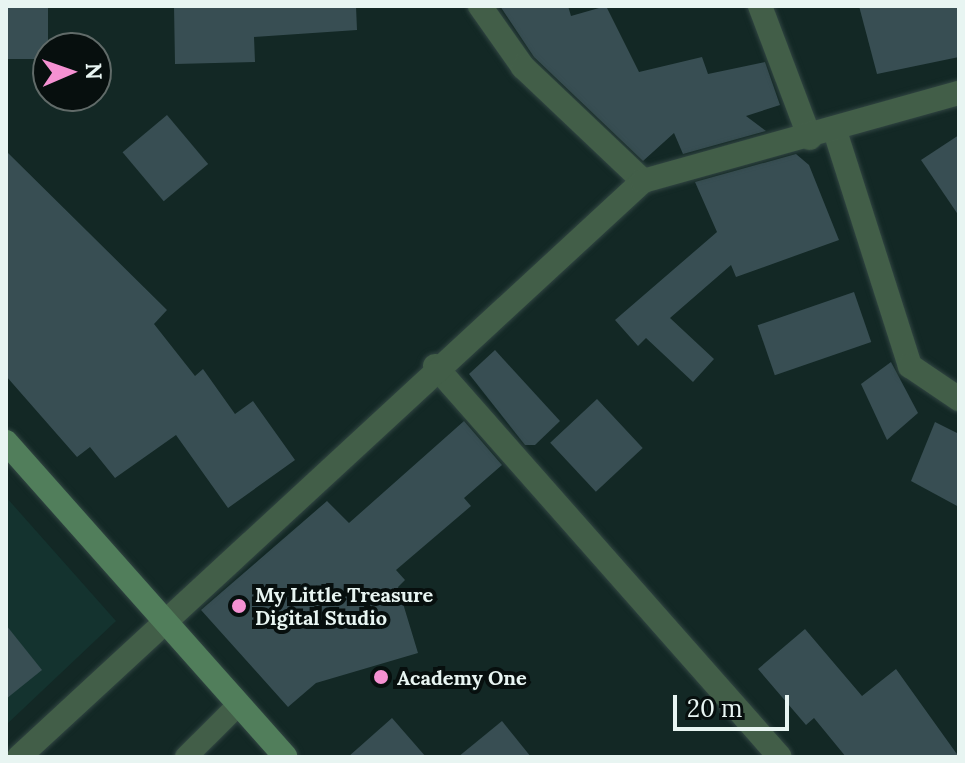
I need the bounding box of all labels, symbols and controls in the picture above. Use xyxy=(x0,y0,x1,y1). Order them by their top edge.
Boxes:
north arrow xyxy=(32,32,112,112)
text: N xyxy=(80,62,108,80)
place label: My Little Treasure Digital Studio xyxy=(255,582,433,629)
marker: My Little Treasure Digital Studio xyxy=(230,597,248,615)
place label: Academy One xyxy=(397,665,527,689)
marker: Academy One xyxy=(372,668,390,686)
scale bar xyxy=(677,679,793,729)
text: 20 m xyxy=(687,693,743,724)

